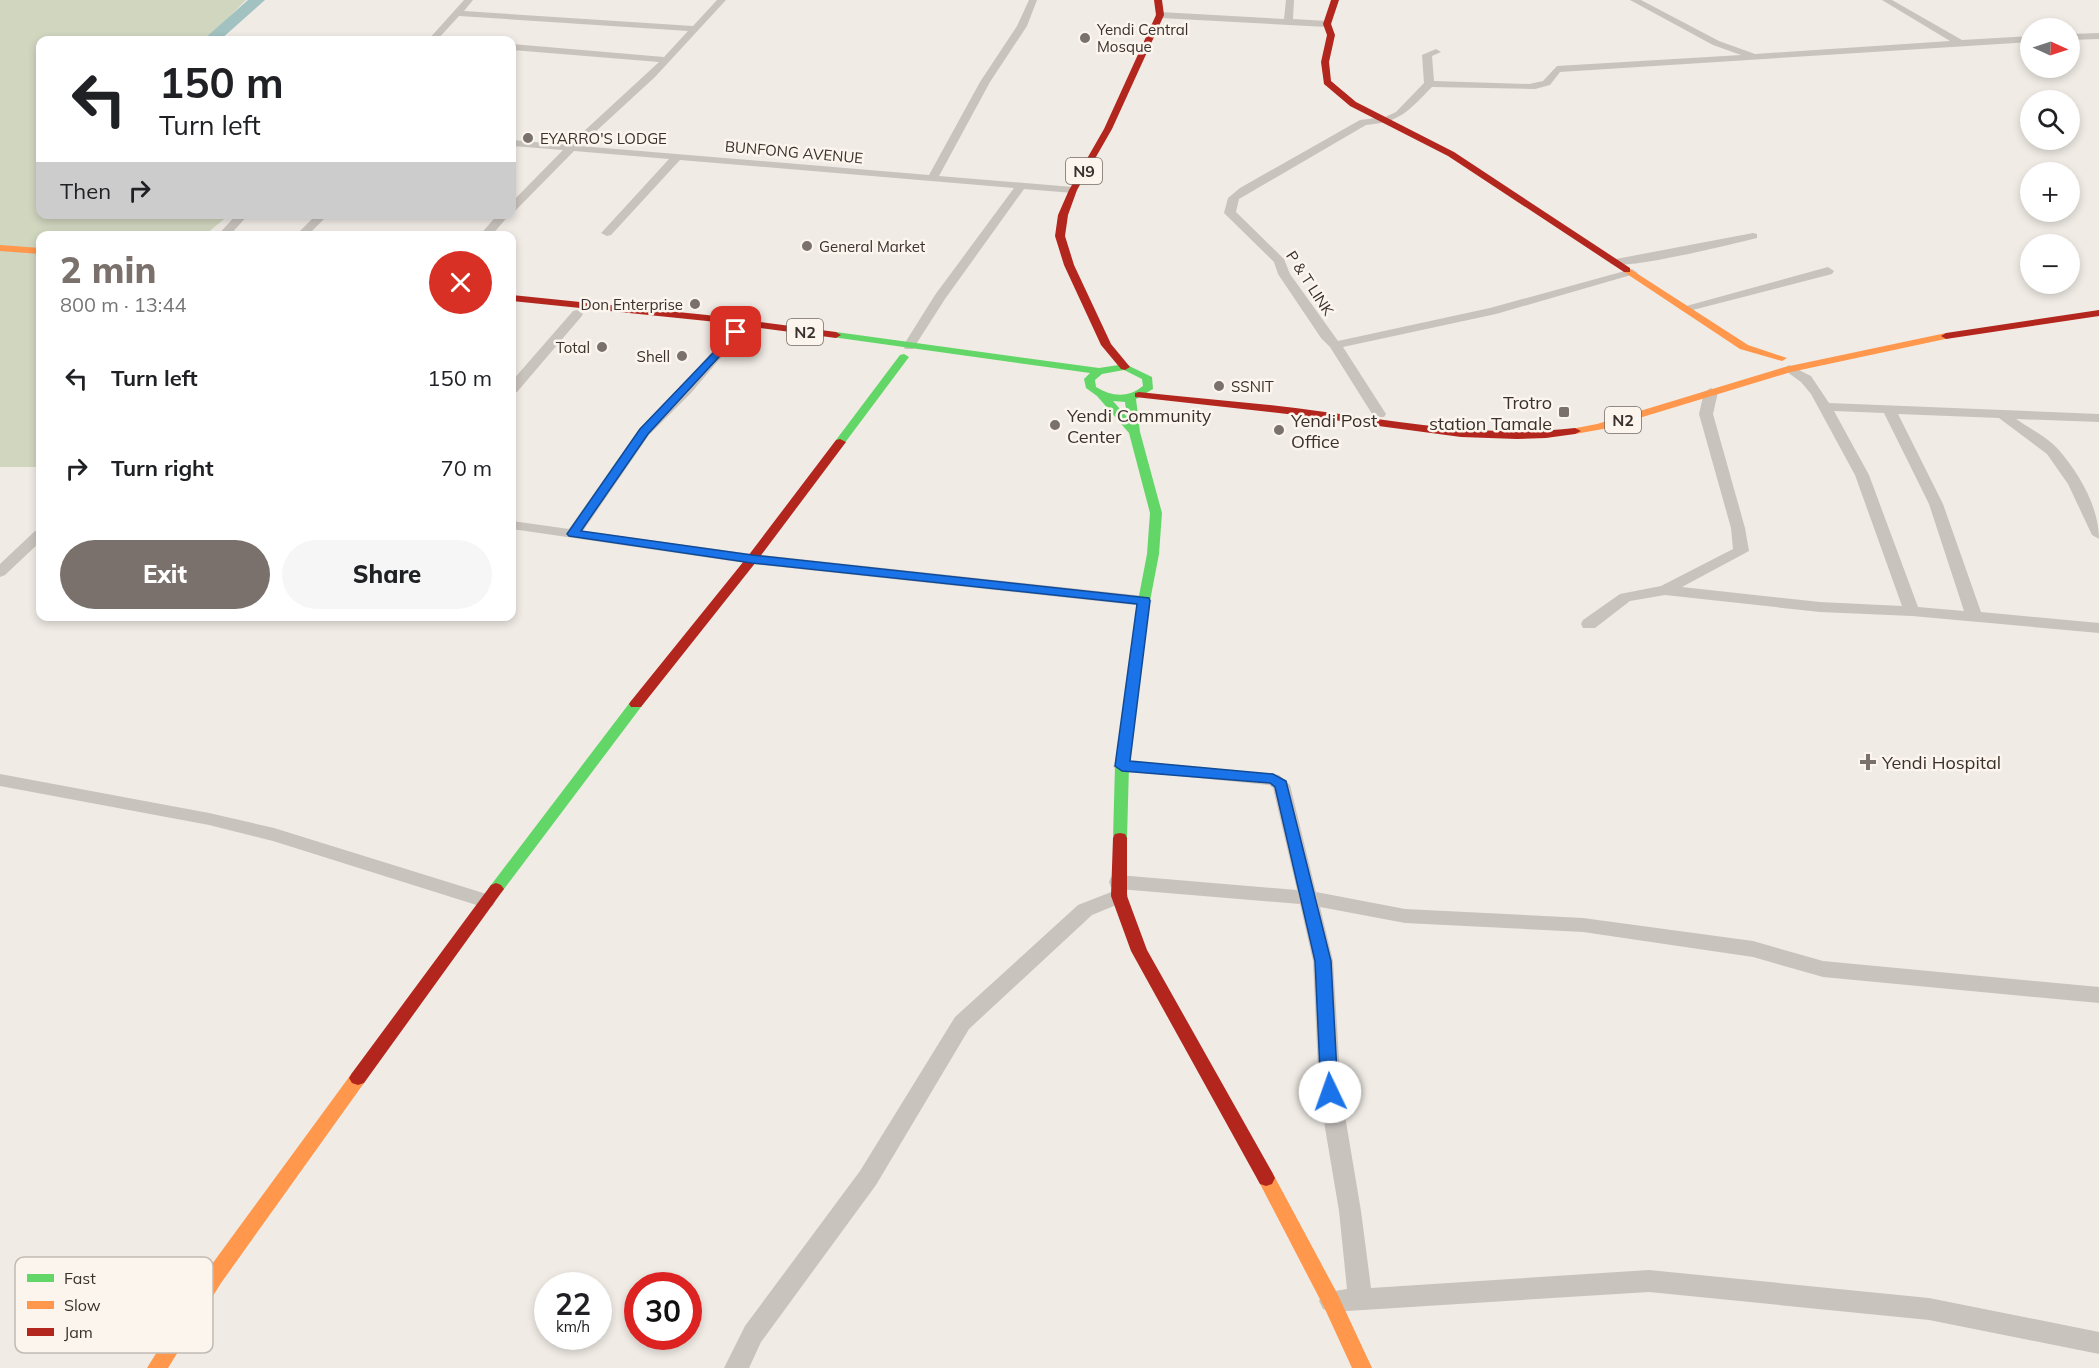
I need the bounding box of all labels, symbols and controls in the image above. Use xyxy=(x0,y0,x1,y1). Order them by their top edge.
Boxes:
north arrow xyxy=(2020,18,2080,78)
map controls xyxy=(2020,18,2080,294)
place label: Yendi Central Mosque xyxy=(1096,20,1188,56)
marker: Yendi Central Mosque xyxy=(1078,31,1092,45)
text: 150 m xyxy=(159,56,284,109)
icon: left xyxy=(60,60,138,138)
button: search xyxy=(2020,90,2080,150)
text: Turn left xyxy=(159,108,261,142)
place label: EYARRO'S LODGE xyxy=(540,129,667,148)
marker: EYARRO'S LODGE xyxy=(521,131,535,145)
street label: BUNFONG AVENUE xyxy=(724,136,864,168)
road number: N9 xyxy=(1066,158,1102,184)
button: + xyxy=(2020,162,2080,222)
icon: right xyxy=(123,174,156,207)
text: Then xyxy=(60,177,111,205)
button: − xyxy=(2020,234,2080,294)
place label: General Market xyxy=(819,237,925,256)
marker: General Market xyxy=(800,239,814,253)
text: 2 min xyxy=(60,247,156,292)
street label: P & T LINK xyxy=(1282,247,1338,319)
button: close xyxy=(429,251,492,314)
text: 800 m · 13:44 xyxy=(60,292,186,317)
place label: Don Enterprise xyxy=(581,295,683,314)
marker: Don Enterprise xyxy=(688,297,702,311)
pin xyxy=(710,306,761,357)
icon: arrive xyxy=(719,315,752,348)
road number: N2 xyxy=(787,319,823,345)
place label: Total xyxy=(556,338,590,357)
marker: Total xyxy=(595,340,609,354)
place label: Shell xyxy=(637,347,670,366)
marker: Shell xyxy=(675,349,689,363)
icon: left xyxy=(60,362,93,395)
text: Turn left xyxy=(111,364,198,392)
text: 150 m xyxy=(427,364,492,392)
place label: SSNIT xyxy=(1231,377,1274,396)
marker: SSNIT xyxy=(1212,379,1226,393)
place label: Trotro station Tamale xyxy=(1429,391,1552,435)
place label: Yendi Community Center xyxy=(1066,404,1212,448)
marker: Trotro station Tamale xyxy=(1557,405,1571,419)
road number: N2 xyxy=(1605,407,1641,433)
place label: Yendi Post Office xyxy=(1290,409,1377,453)
marker: Yendi Community Center xyxy=(1048,418,1062,432)
marker: Yendi Post Office xyxy=(1272,423,1286,437)
icon: right xyxy=(60,452,93,485)
text: Turn right xyxy=(111,454,214,482)
text: 70 m xyxy=(441,454,492,482)
button: Exit xyxy=(60,540,270,609)
button: Share xyxy=(282,540,492,609)
place label: Yendi Hospital xyxy=(1881,751,2001,774)
marker: Yendi Hospital xyxy=(1859,753,1877,771)
position arrow xyxy=(1298,1060,1362,1124)
legend xyxy=(15,1257,213,1353)
text: Fast xyxy=(64,1268,96,1288)
speed limit sign: 30 xyxy=(624,1272,702,1350)
text: 22 xyxy=(555,1285,591,1323)
text: Slow xyxy=(64,1295,101,1315)
text: km/h xyxy=(556,1317,590,1336)
text: Jam xyxy=(64,1322,93,1342)

